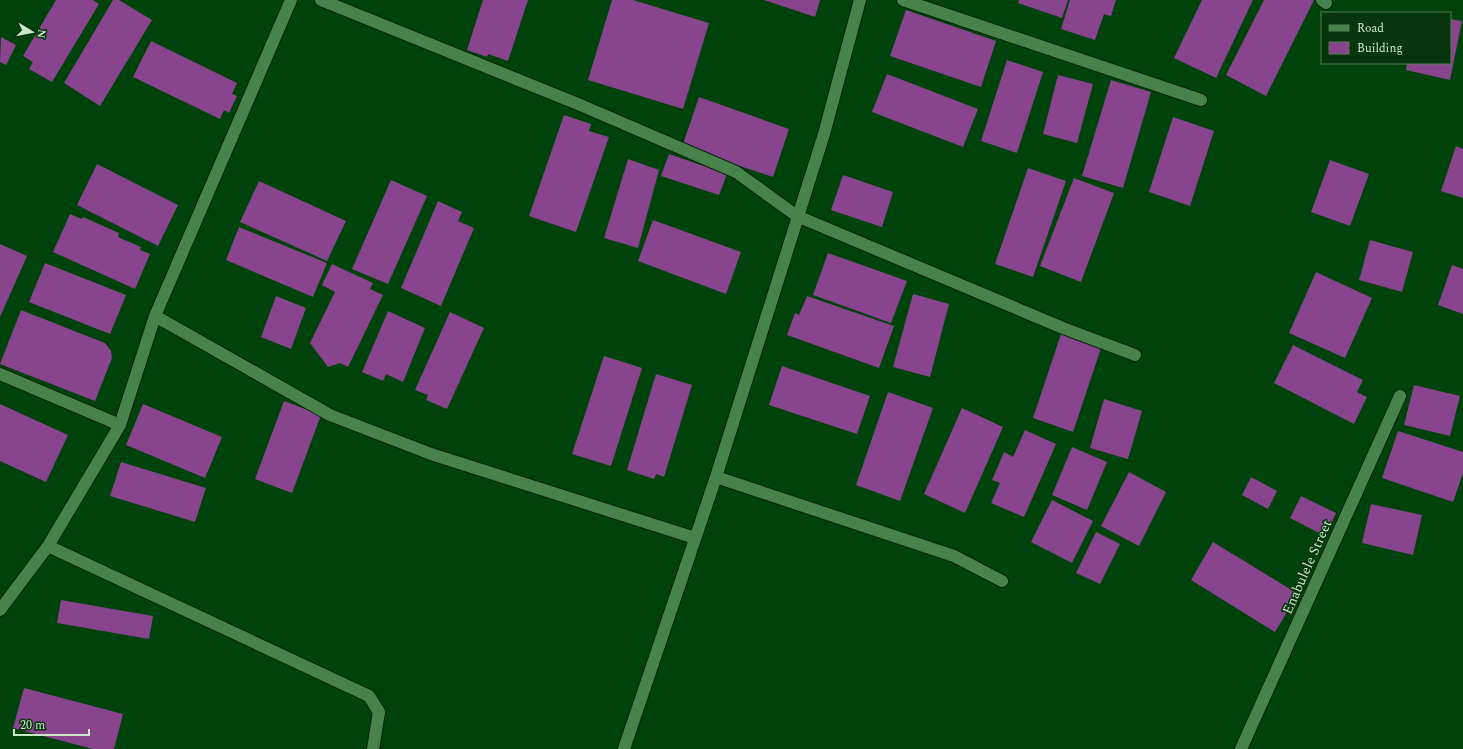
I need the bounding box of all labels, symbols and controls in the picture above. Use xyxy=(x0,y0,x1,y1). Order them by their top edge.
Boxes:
north arrow xyxy=(12,12,52,52)
legend xyxy=(1321,12,1451,64)
text: Road xyxy=(1357,19,1384,38)
text: N xyxy=(32,28,51,40)
text: Building xyxy=(1357,39,1403,58)
street label: Enabulele Street xyxy=(1277,516,1337,618)
scale bar xyxy=(14,711,89,737)
text: 20 m xyxy=(20,716,45,735)

